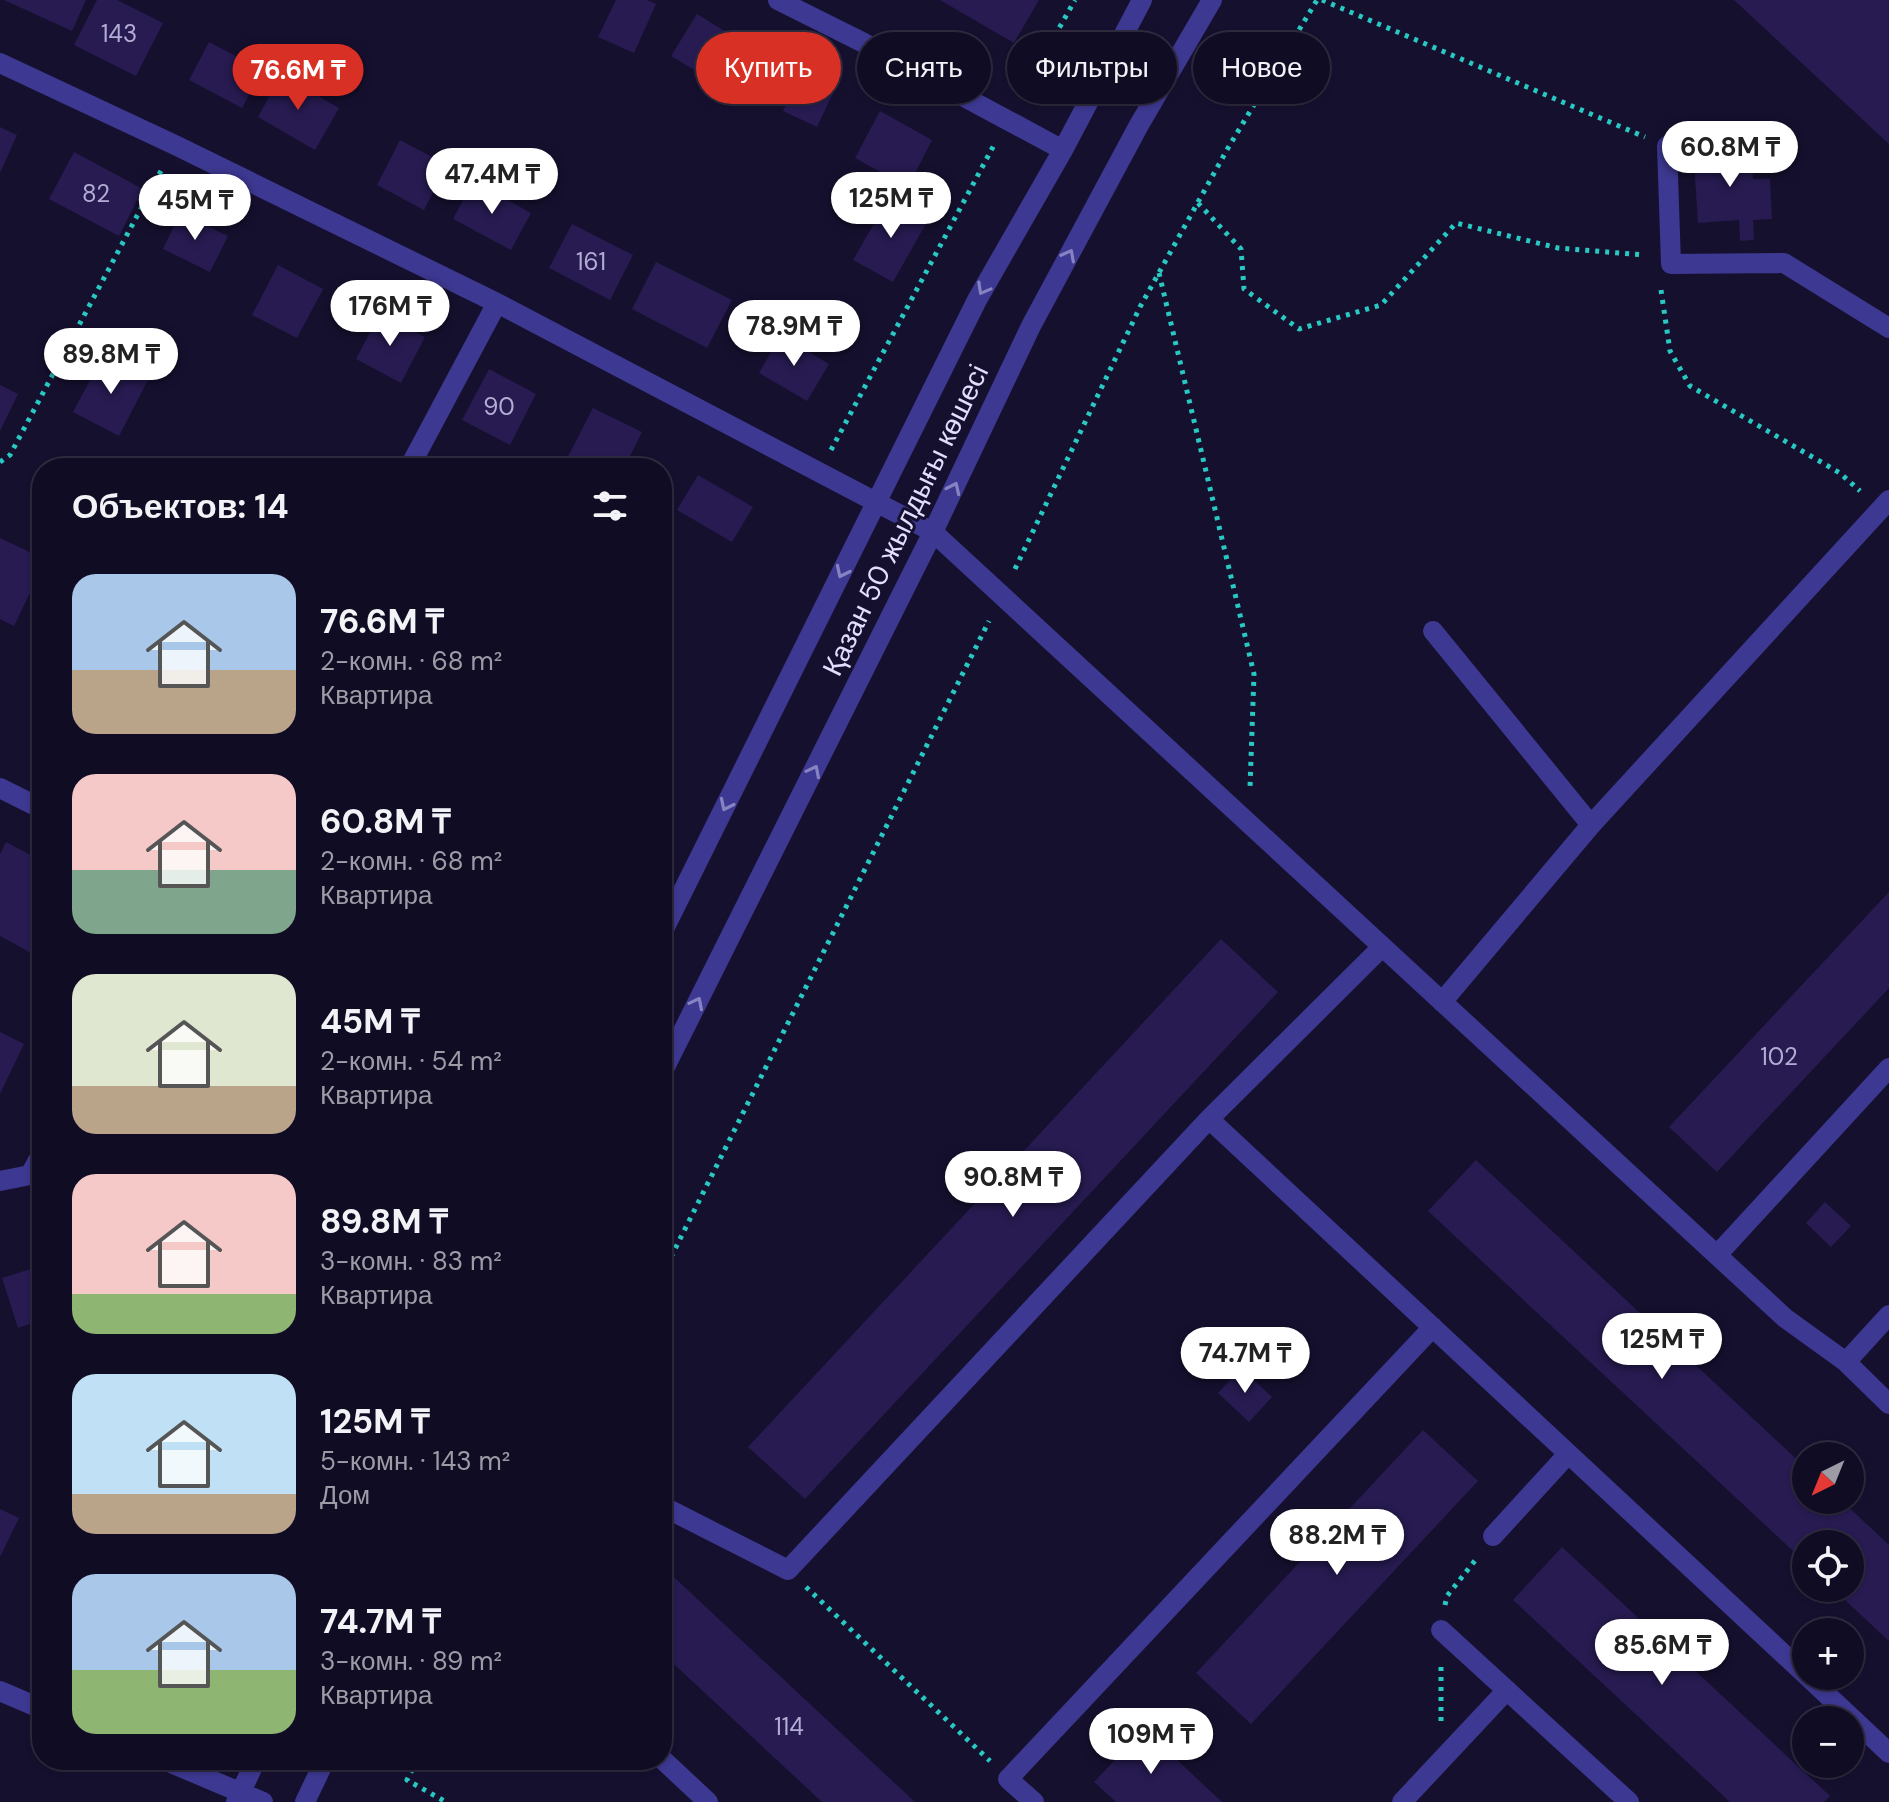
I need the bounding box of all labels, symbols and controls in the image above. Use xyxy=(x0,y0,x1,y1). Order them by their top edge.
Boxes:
house number: 143 xyxy=(101,18,137,49)
chip: Купить xyxy=(696,32,841,104)
chip: Снять xyxy=(857,32,991,104)
chip: Фильтры xyxy=(1007,32,1177,104)
chip: Новое xyxy=(1193,32,1330,104)
pin: 76.6M ₸ xyxy=(224,44,372,112)
text: 76.6M ₸ xyxy=(251,53,345,87)
pin: 60.8M ₸ xyxy=(1656,121,1804,189)
text: 60.8M ₸ xyxy=(1680,130,1780,164)
pin: 47.4M ₸ xyxy=(418,148,566,216)
text: 47.4M ₸ xyxy=(444,157,540,191)
pin: 125M ₸ xyxy=(826,172,956,240)
pin: 45M ₸ xyxy=(139,174,251,242)
house number: 82 xyxy=(82,178,110,209)
text: 125M ₸ xyxy=(849,181,933,215)
text: 45M ₸ xyxy=(157,183,233,217)
house number: 161 xyxy=(576,246,606,277)
one-way arrow xyxy=(1060,248,1075,263)
pin: 176M ₸ xyxy=(325,280,455,348)
one-way arrow xyxy=(978,281,993,296)
text: 176M ₸ xyxy=(349,289,431,323)
pin: 78.9M ₸ xyxy=(720,300,868,368)
text: 78.9M ₸ xyxy=(746,309,842,343)
pin: 89.8M ₸ xyxy=(37,328,185,396)
text: 89.8M ₸ xyxy=(62,337,160,371)
street label: Қазан 50 жылдығы көшесі xyxy=(814,358,997,682)
house number: 90 xyxy=(483,391,515,422)
one-way arrow xyxy=(944,481,960,496)
text: Объектов: 14 xyxy=(72,484,289,529)
icon: filters xyxy=(588,484,632,528)
one-way arrow xyxy=(836,564,852,579)
text: 76.6M ₸ xyxy=(320,599,444,644)
icon: home xyxy=(136,606,232,702)
text: 2-комн. · 68 m² xyxy=(320,644,502,678)
text: Квартира xyxy=(320,678,432,712)
one-way arrow xyxy=(804,764,819,779)
one-way arrow xyxy=(720,796,736,811)
text: 60.8M ₸ xyxy=(320,799,451,844)
icon: home xyxy=(136,806,232,902)
text: 2-комн. · 68 m² xyxy=(320,844,502,878)
text: Квартира xyxy=(320,878,432,912)
one-way arrow xyxy=(687,997,703,1012)
text: 45M ₸ xyxy=(320,999,420,1044)
icon: home xyxy=(136,1006,232,1102)
house number: 102 xyxy=(1760,1041,1798,1072)
text: 2-комн. · 54 m² xyxy=(320,1044,502,1078)
text: Квартира xyxy=(320,1078,432,1112)
pin: 90.8M ₸ xyxy=(939,1151,1087,1219)
text: 90.8M ₸ xyxy=(963,1160,1063,1194)
text: 89.8M ₸ xyxy=(320,1199,448,1244)
icon: home xyxy=(136,1206,232,1302)
text: 3-комн. · 83 m² xyxy=(320,1244,502,1278)
text: Квартира xyxy=(320,1278,432,1312)
pin: 125M ₸ xyxy=(1597,1313,1727,1381)
text: 125M ₸ xyxy=(1620,1322,1704,1356)
pin: 74.7M ₸ xyxy=(1171,1327,1319,1395)
text: 74.7M ₸ xyxy=(1199,1336,1291,1370)
text: 125M ₸ xyxy=(320,1399,430,1444)
icon: home xyxy=(136,1406,232,1502)
north arrow xyxy=(1792,1442,1864,1514)
map controls xyxy=(1792,1442,1864,1778)
text: 5-комн. · 143 m² xyxy=(320,1444,510,1478)
text: Дом xyxy=(320,1478,370,1512)
pin: 88.2M ₸ xyxy=(1263,1509,1411,1577)
text: 88.2M ₸ xyxy=(1288,1518,1386,1552)
button: locate xyxy=(1792,1530,1864,1602)
text: 74.7M ₸ xyxy=(320,1599,441,1644)
icon: home xyxy=(136,1606,232,1702)
button: + xyxy=(1792,1618,1864,1690)
pin: 85.6M ₸ xyxy=(1588,1619,1736,1687)
text: 85.6M ₸ xyxy=(1613,1628,1711,1662)
text: 3-комн. · 89 m² xyxy=(320,1644,502,1678)
text: Квартира xyxy=(320,1678,432,1712)
button: − xyxy=(1792,1706,1864,1778)
pin: 109M ₸ xyxy=(1086,1708,1216,1776)
house number: 114 xyxy=(774,1711,804,1742)
text: 109M ₸ xyxy=(1107,1717,1195,1751)

